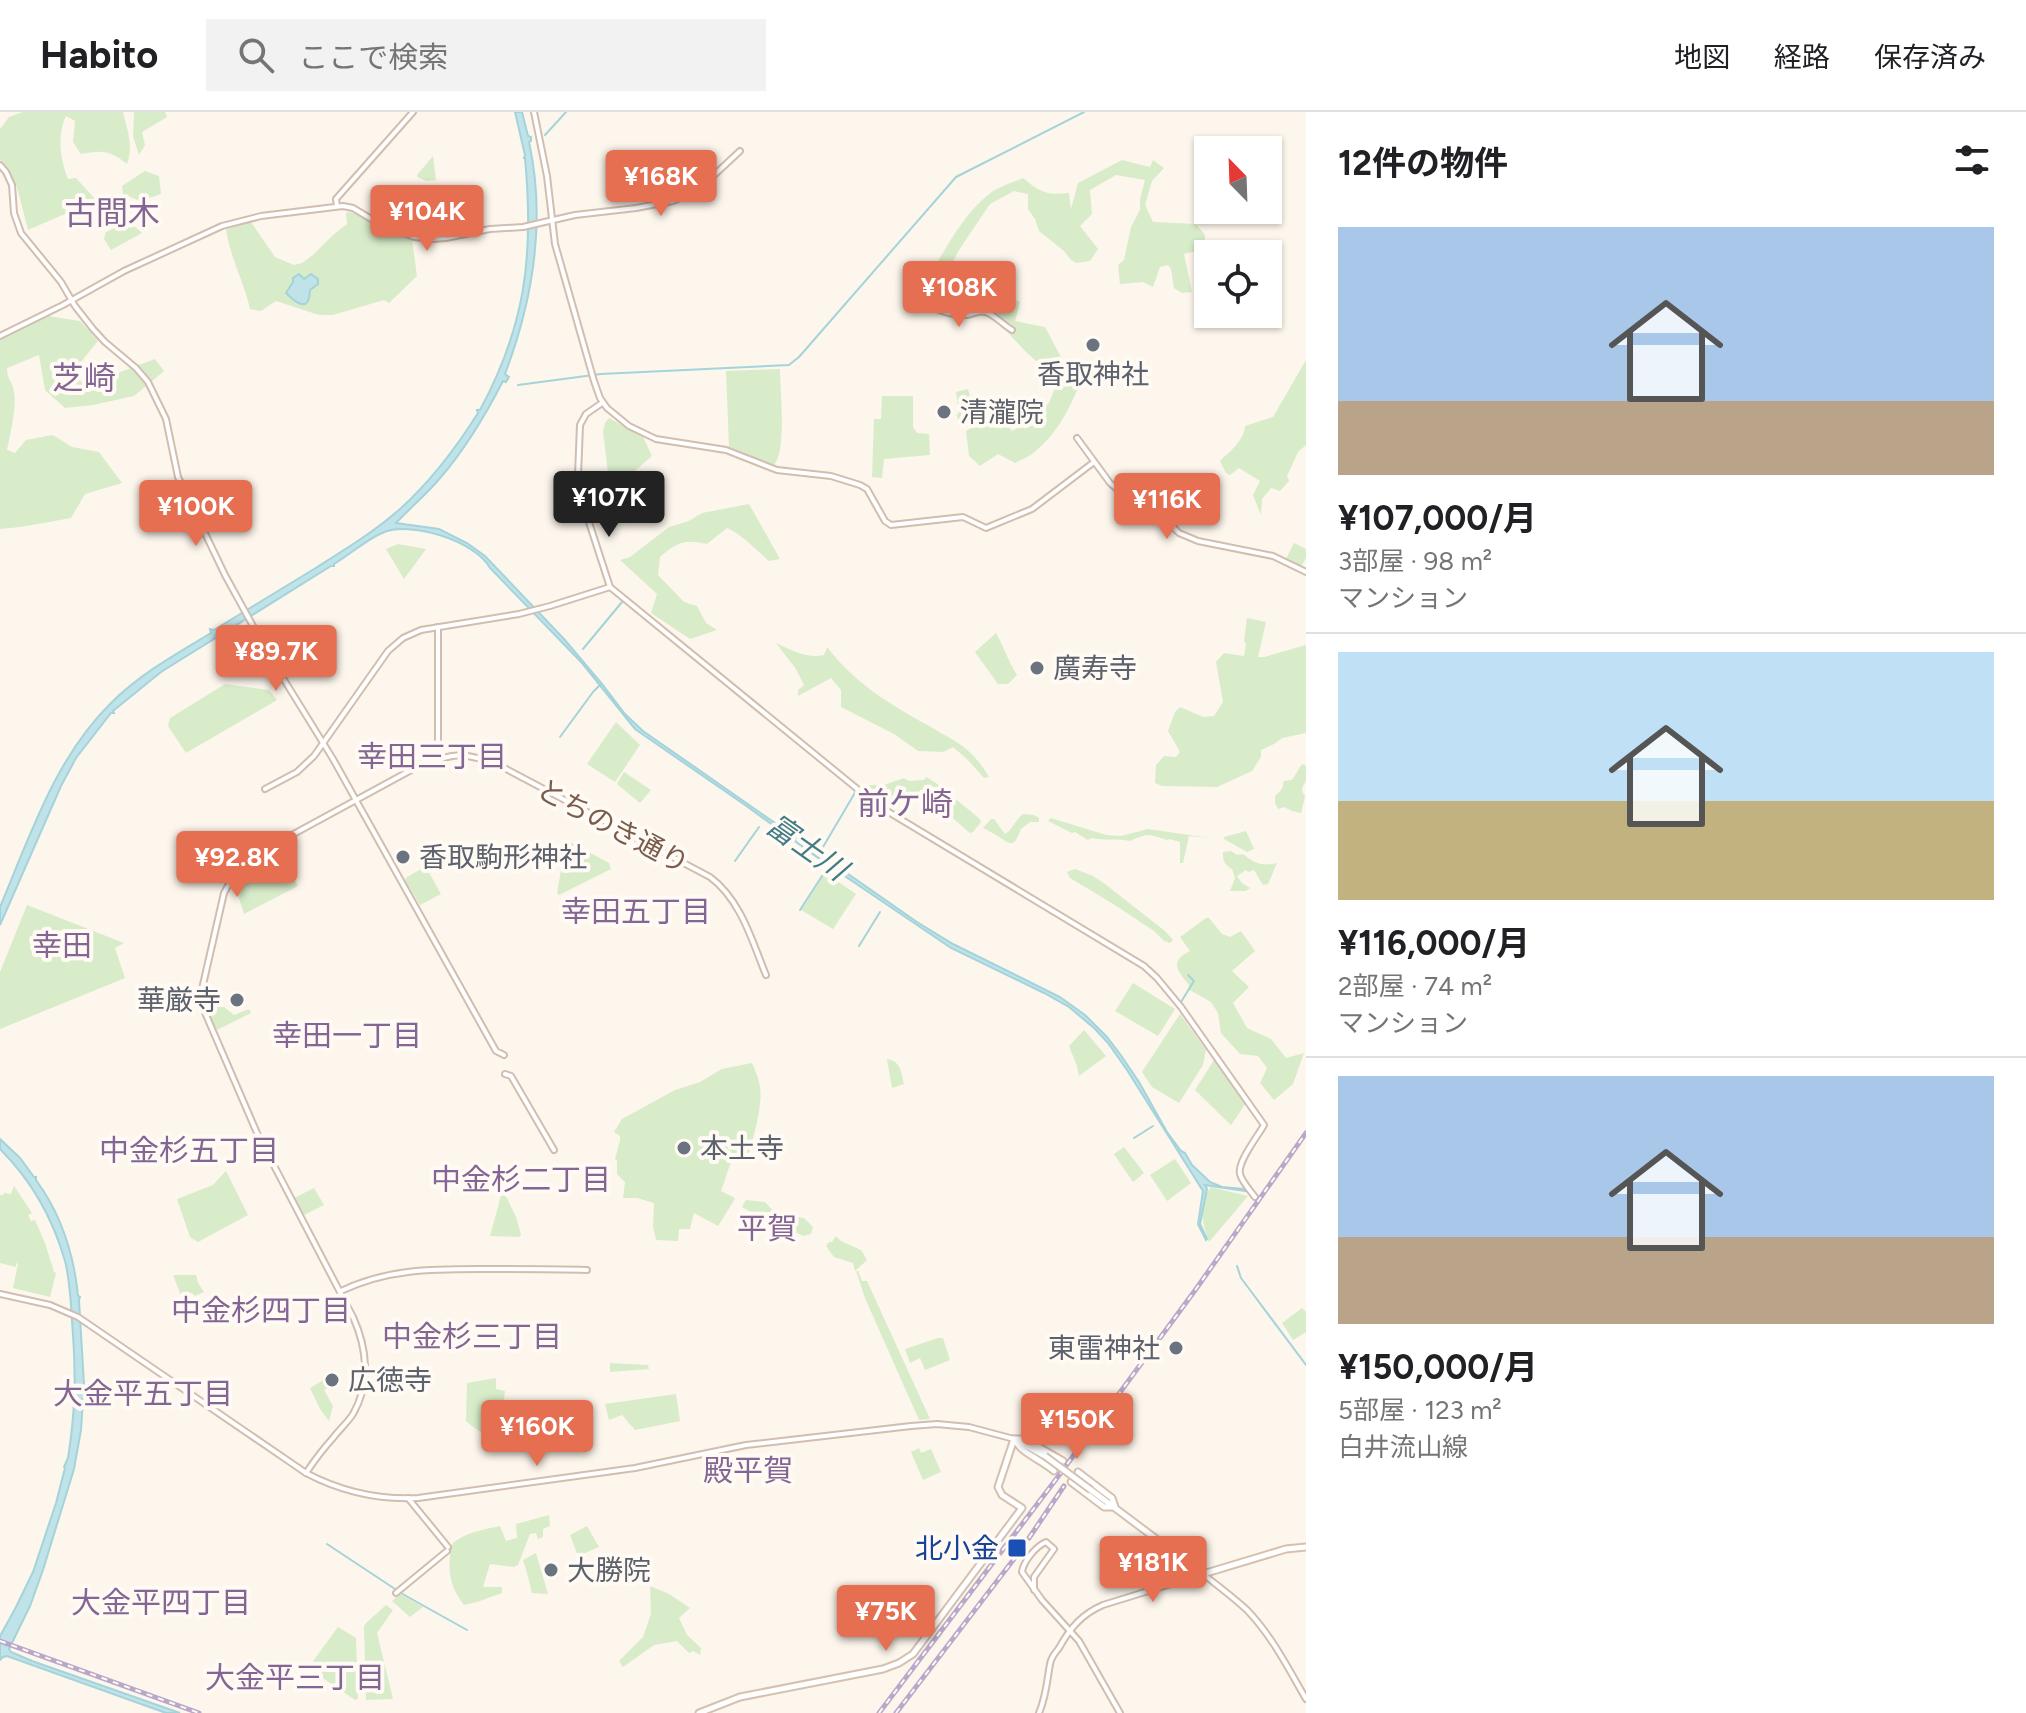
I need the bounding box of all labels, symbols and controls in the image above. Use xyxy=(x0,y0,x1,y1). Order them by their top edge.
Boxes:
search box xyxy=(206,19,766,91)
text: Habito xyxy=(40,32,158,78)
icon: search xyxy=(234,33,278,77)
text: ここで検索 xyxy=(298,39,448,76)
text: 地図 xyxy=(1674,40,1730,74)
text: 経路 xyxy=(1774,40,1830,74)
text: 保存済み xyxy=(1874,40,1986,74)
north arrow xyxy=(1194,136,1282,224)
map controls xyxy=(1194,136,1282,328)
icon: filters xyxy=(1950,138,1994,182)
text: 12件の物件 xyxy=(1338,143,1508,184)
pin: ¥168K xyxy=(605,150,717,218)
text: ¥168K xyxy=(624,160,698,192)
pin: ¥104K xyxy=(371,185,483,253)
district label: 古間木 xyxy=(64,194,160,232)
text: ¥104K xyxy=(388,195,466,227)
button: locate xyxy=(1194,240,1282,328)
pin: ¥108K xyxy=(903,261,1015,329)
text: ¥108K xyxy=(921,271,997,303)
icon: home xyxy=(1594,279,1738,423)
marker: 香取神社 xyxy=(1084,336,1102,354)
place label: 香取神社 xyxy=(1037,357,1149,391)
district label: 芝崎 xyxy=(52,359,116,397)
place label: 清瀧院 xyxy=(960,395,1044,429)
marker: 清瀧院 xyxy=(935,403,953,421)
pin: ¥107K xyxy=(553,471,665,539)
pin: ¥116K xyxy=(1111,473,1223,541)
pin: ¥100K xyxy=(140,480,252,548)
text: ¥107K xyxy=(571,481,647,513)
text: ¥116K xyxy=(1132,483,1202,515)
text: ¥100K xyxy=(157,490,235,522)
text: ¥107,000/月 xyxy=(1338,498,1537,539)
text: 3部屋 · 98 m² xyxy=(1338,545,1492,577)
text: マンション xyxy=(1338,582,1468,614)
pin: ¥89.7K xyxy=(211,625,341,693)
text: ¥89.7K xyxy=(234,635,318,667)
place label: 廣寿寺 xyxy=(1053,651,1137,685)
marker: 廣寿寺 xyxy=(1028,659,1046,677)
icon: home xyxy=(1594,704,1738,848)
district label: 幸田三丁目 xyxy=(357,738,507,775)
street label: とちのき通り xyxy=(531,772,695,880)
district label: 前ケ崎 xyxy=(857,785,953,823)
water label: 富士川 xyxy=(760,806,857,890)
pin: ¥92.8K xyxy=(172,831,302,899)
place label: 香取駒形神社 xyxy=(419,840,587,874)
text: ¥92.8K xyxy=(194,841,280,873)
marker: 香取駒形神社 xyxy=(394,848,412,866)
district label: 幸田五丁目 xyxy=(561,893,711,930)
text: ¥116,000/月 xyxy=(1338,923,1530,964)
district label: 幸田 xyxy=(32,927,92,964)
text: 2部屋 · 74 m² xyxy=(1338,970,1492,1002)
place label: 華厳寺 xyxy=(137,983,221,1017)
marker: 華厳寺 xyxy=(228,991,246,1009)
text: マンション xyxy=(1338,1007,1468,1039)
district label: 幸田一丁目 xyxy=(272,1017,422,1054)
icon: home xyxy=(1594,1128,1738,1272)
place label: 本土寺 xyxy=(700,1131,784,1165)
district label: 中金杉五丁目 xyxy=(99,1132,279,1169)
marker: 本土寺 xyxy=(675,1139,693,1157)
district label: 中金杉二丁目 xyxy=(431,1161,611,1198)
district label: 平賀 xyxy=(737,1210,797,1247)
district label: 中金杉四丁目 xyxy=(171,1292,351,1329)
district label: 中金杉三丁目 xyxy=(382,1318,562,1355)
place label: 東雷神社 xyxy=(1048,1331,1160,1365)
marker: 東雷神社 xyxy=(1167,1339,1185,1357)
text: ¥150,000/月 xyxy=(1338,1347,1538,1388)
place label: 広徳寺 xyxy=(348,1363,432,1397)
marker: 広徳寺 xyxy=(323,1371,341,1389)
district label: 大金平五丁目 xyxy=(53,1375,233,1412)
pin: ¥150K xyxy=(1021,1393,1133,1461)
text: 5部屋 · 123 m² xyxy=(1338,1394,1502,1426)
pin: ¥160K xyxy=(481,1400,593,1468)
text: ¥150K xyxy=(1039,1403,1115,1435)
text: ¥160K xyxy=(499,1410,575,1442)
text: 白井流山線 xyxy=(1338,1431,1468,1463)
district label: 殿平賀 xyxy=(703,1452,793,1489)
place label: 北小金 xyxy=(915,1531,999,1565)
pin: ¥181K xyxy=(1097,1536,1209,1604)
marker: 北小金 xyxy=(1006,1537,1028,1559)
text: ¥181K xyxy=(1118,1546,1188,1578)
place label: 大勝院 xyxy=(567,1553,651,1587)
marker: 大勝院 xyxy=(542,1561,560,1579)
district label: 大金平四丁目 xyxy=(71,1584,251,1621)
pin: ¥75K xyxy=(839,1585,933,1653)
text: ¥75K xyxy=(855,1595,917,1627)
district label: 大金平三丁目 xyxy=(205,1659,385,1696)

